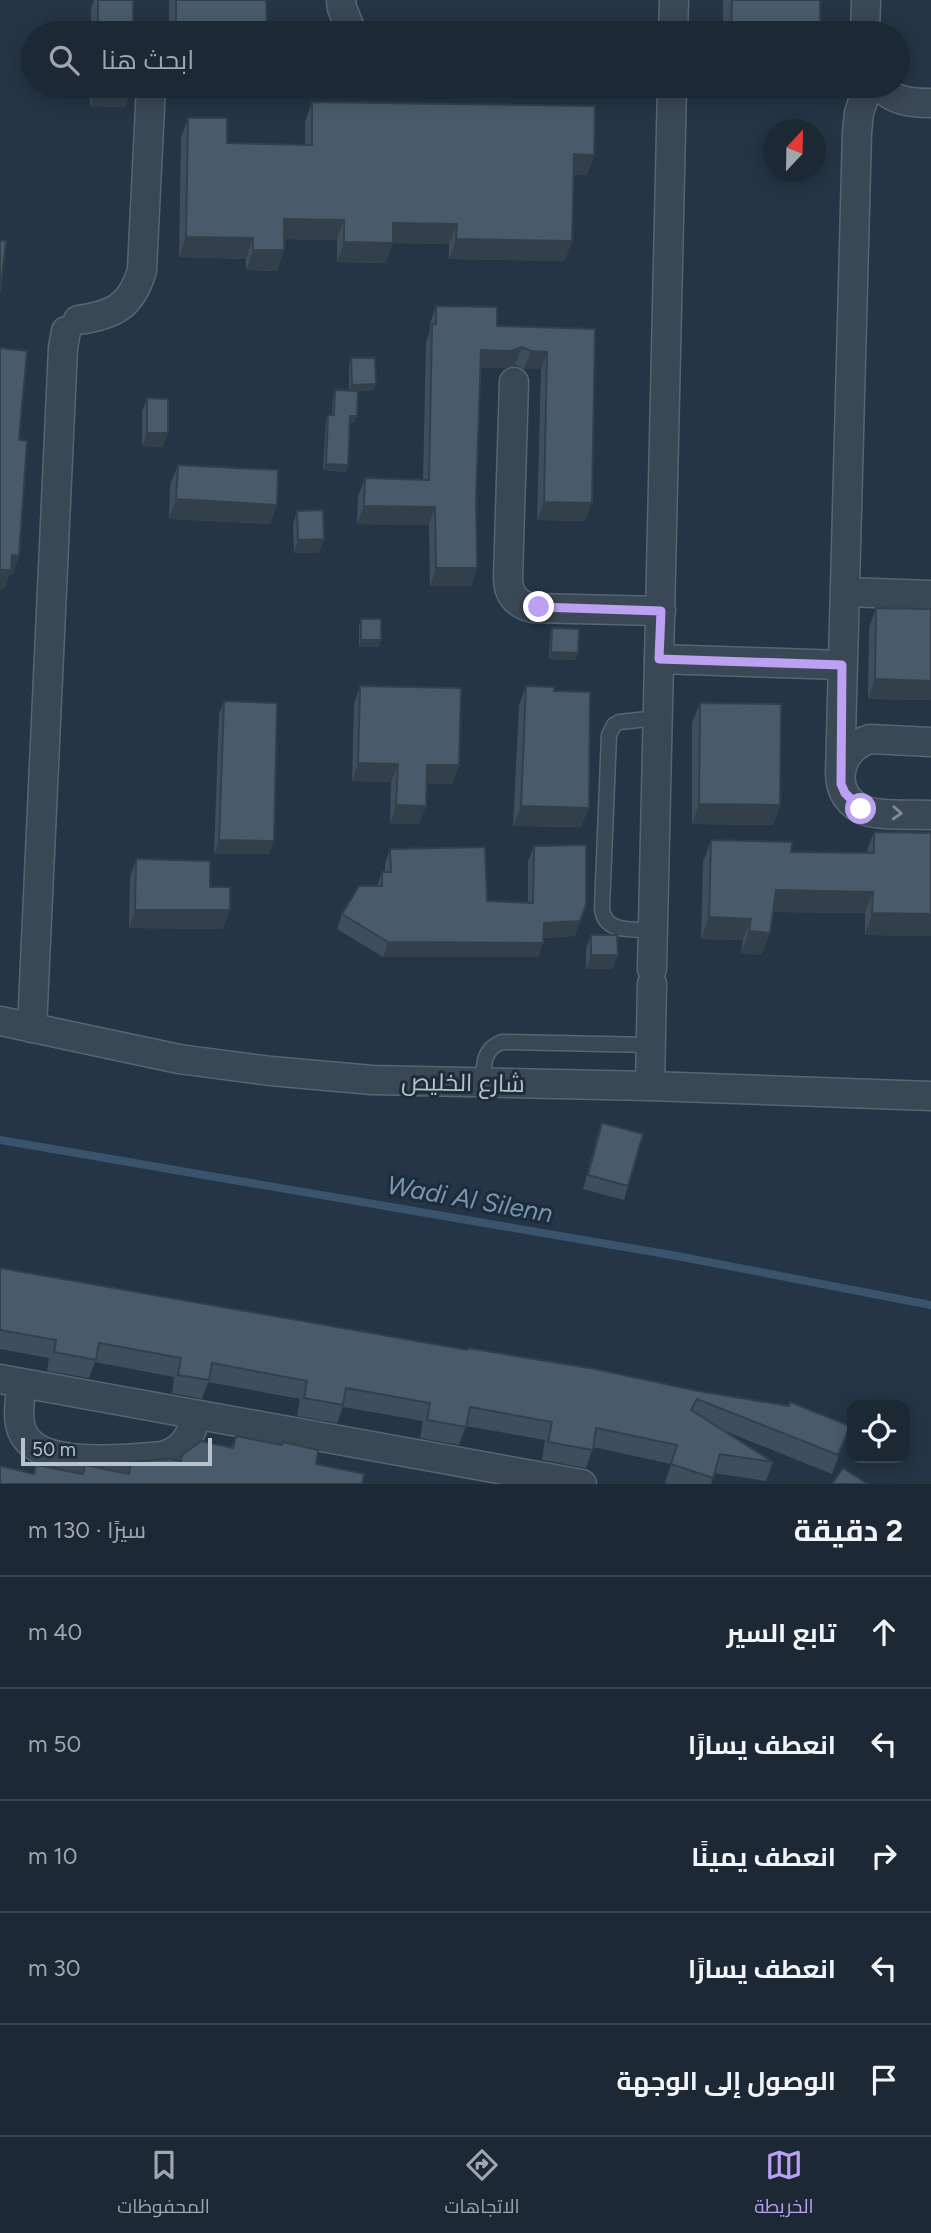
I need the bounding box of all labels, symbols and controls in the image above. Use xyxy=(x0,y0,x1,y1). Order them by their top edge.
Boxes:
search box xyxy=(21,21,910,98)
icon: search xyxy=(45,41,83,79)
text: ابحث هنا xyxy=(101,44,194,76)
north arrow xyxy=(763,119,826,182)
route end xyxy=(523,591,554,622)
route start xyxy=(845,793,876,824)
one-way arrow xyxy=(892,806,903,821)
street label: شارع الخليص xyxy=(401,1067,525,1100)
water label: Wadi Al Silenn xyxy=(385,1169,555,1229)
map controls xyxy=(847,1400,910,1463)
button: locate xyxy=(847,1400,910,1463)
scale bar xyxy=(21,1435,212,1467)
text: 50 m xyxy=(32,1438,76,1461)
text: 2 دقيقة xyxy=(794,1512,903,1549)
text: سيرًا · 130 m xyxy=(28,1516,146,1544)
icon: ahead xyxy=(865,1613,903,1651)
text: تابع السير xyxy=(726,1617,836,1649)
text: 40 m xyxy=(28,1618,82,1646)
icon: left xyxy=(865,1725,903,1763)
text: انعطف يسارًا xyxy=(688,1729,836,1761)
text: 50 m xyxy=(28,1730,81,1758)
icon: right xyxy=(865,1837,903,1875)
text: انعطف يمينًا xyxy=(691,1841,836,1873)
text: 10 m xyxy=(28,1842,78,1870)
icon: left xyxy=(865,1949,903,1987)
text: انعطف يسارًا xyxy=(688,1953,836,1985)
text: 30 m xyxy=(28,1954,81,1982)
icon: arrive xyxy=(865,2061,903,2099)
text: الوصول إلى الوجهة xyxy=(616,2065,836,2097)
tab: المحفوظات xyxy=(117,2146,210,2224)
tab: الاتجاهات xyxy=(444,2146,520,2224)
tab: الخريطة xyxy=(754,2146,814,2224)

